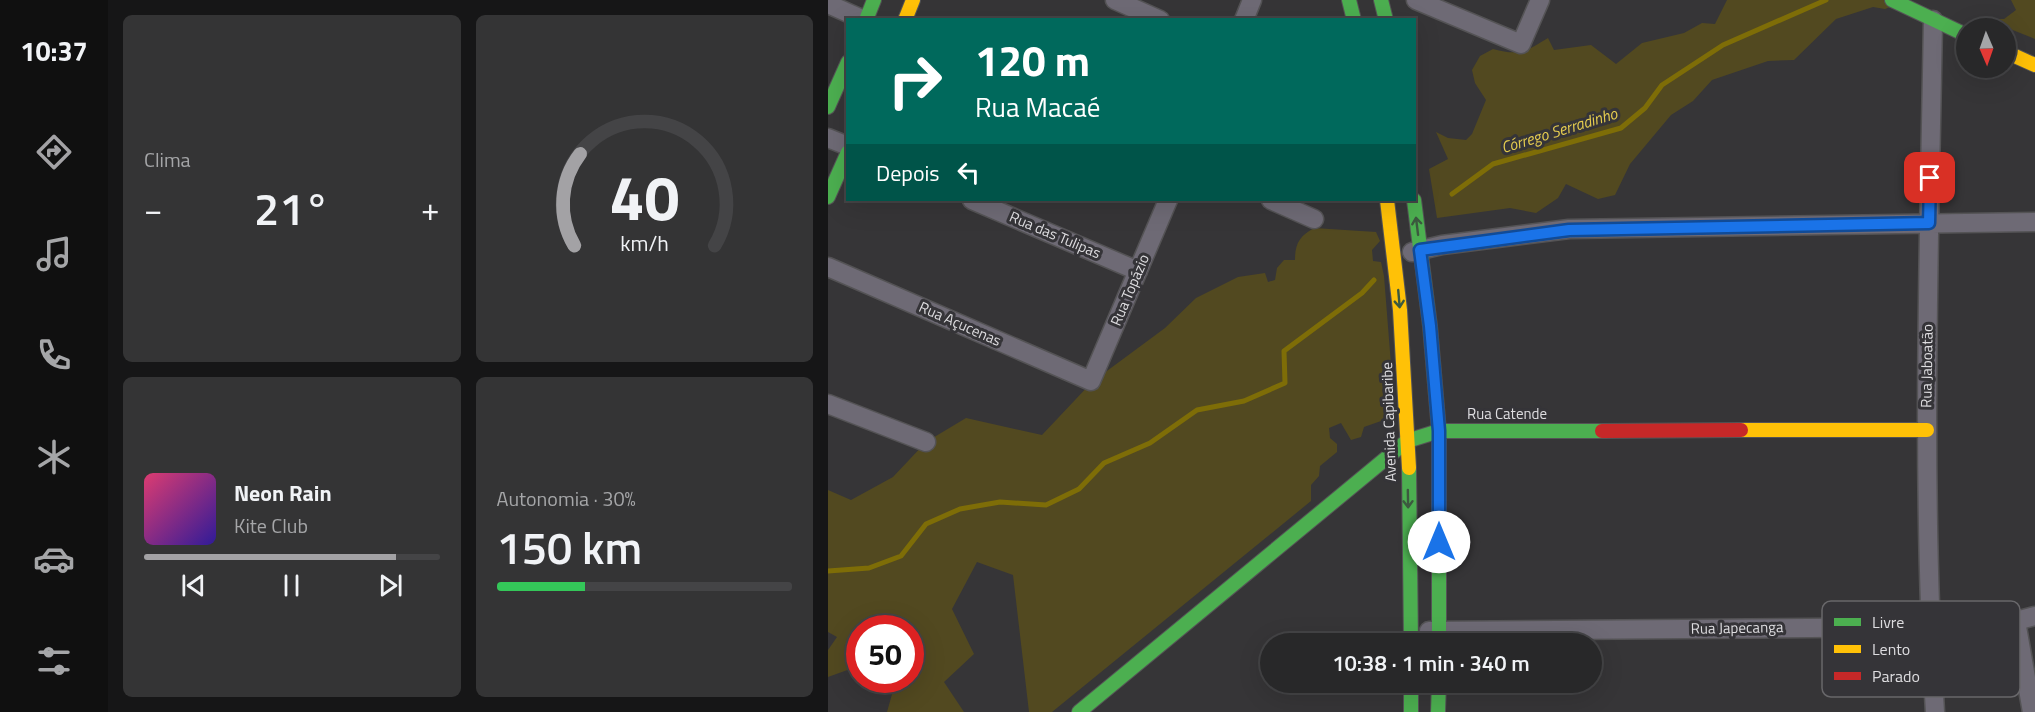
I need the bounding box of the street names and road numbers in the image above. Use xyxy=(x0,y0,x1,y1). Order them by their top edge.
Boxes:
street label: Rua das Tulipas xyxy=(1006,205,1105,264)
street label: Rua Topázio xyxy=(1104,250,1155,329)
street label: Rua Açucenas xyxy=(915,295,1005,352)
street label: Rua Jaboatão xyxy=(1914,324,1939,408)
street label: Avenida Capibaribe xyxy=(1375,362,1402,482)
street label: Rua Catende xyxy=(1467,402,1547,425)
street label: Rua Japecanga xyxy=(1690,615,1784,640)

